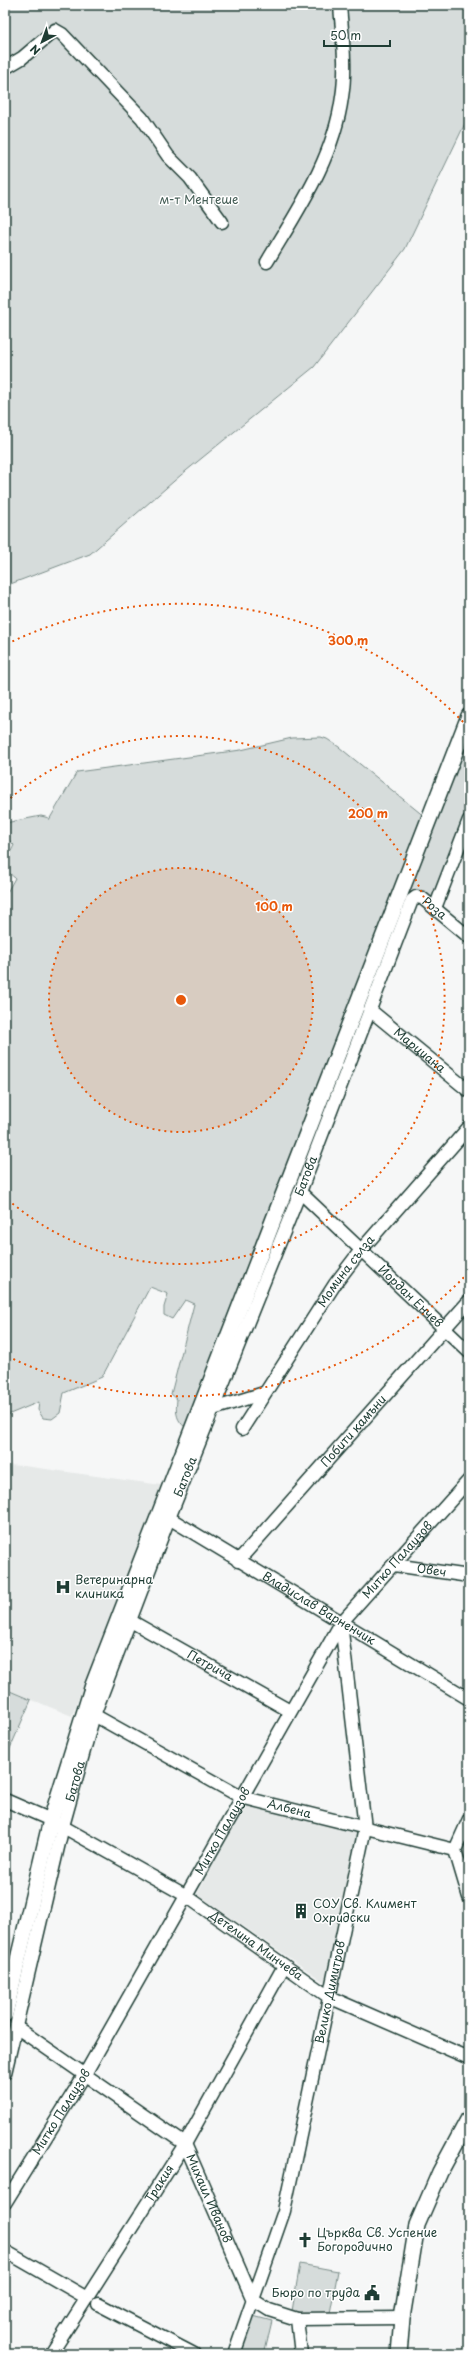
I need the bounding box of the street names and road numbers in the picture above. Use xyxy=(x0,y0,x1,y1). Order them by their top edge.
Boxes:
street label: Роза xyxy=(419,892,452,923)
street label: Марциана xyxy=(390,1023,450,1077)
street label: Батова xyxy=(289,1152,321,1199)
street label: Момина сълза xyxy=(312,1230,379,1310)
street label: Йордан Енчев xyxy=(374,1260,448,1331)
street label: Побити камъни xyxy=(316,1390,390,1470)
street label: Батова xyxy=(168,1453,201,1499)
street label: Митко Палаузов xyxy=(357,1517,436,1602)
street label: Овеч xyxy=(416,1558,448,1581)
street label: Владислав Варненчик xyxy=(259,1566,380,1649)
street label: Петрича xyxy=(184,1645,237,1685)
street label: Батова xyxy=(60,1758,89,1804)
street label: Митко Палаузов xyxy=(190,1784,254,1878)
street label: Албена xyxy=(266,1794,314,1822)
street label: Детелина Минчева xyxy=(206,1905,308,1984)
street label: Велико Димитров xyxy=(310,1939,349,2045)
street label: Митко Палаузов xyxy=(27,2065,94,2158)
street label: Михаил Иванов xyxy=(182,2151,237,2246)
street label: Тракия xyxy=(140,2161,178,2206)

